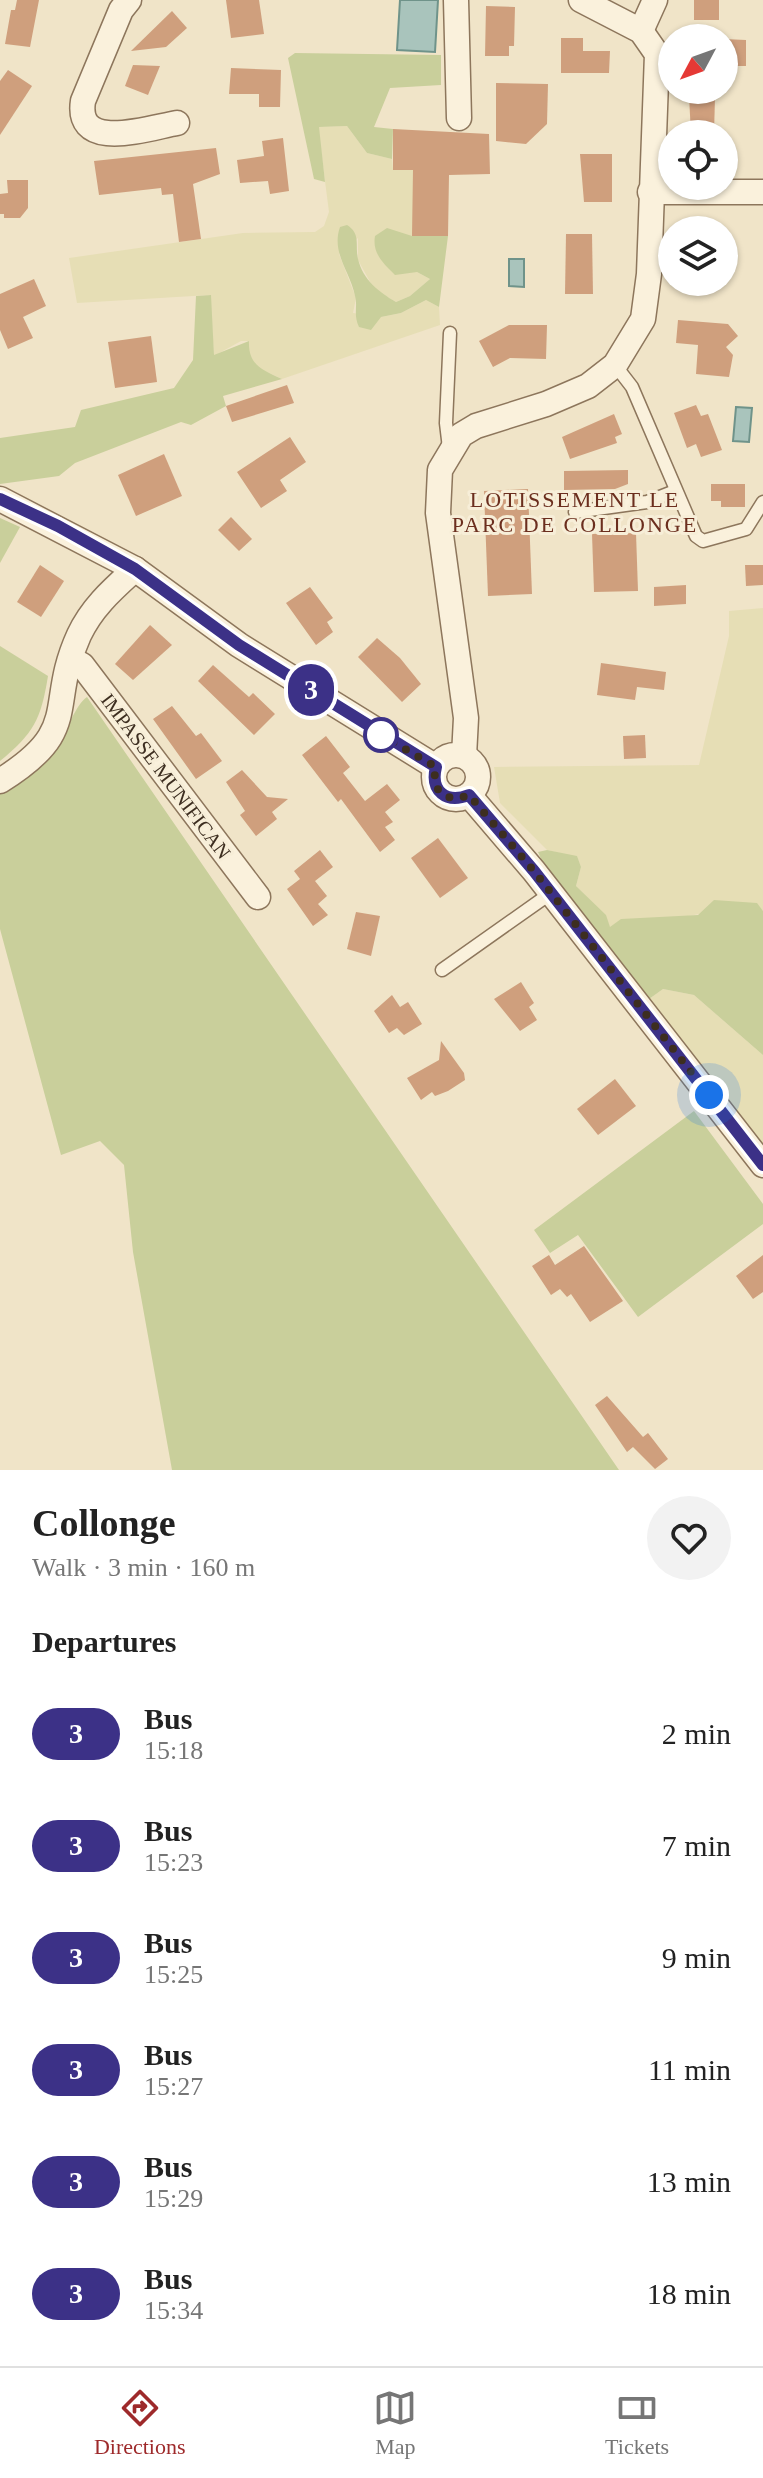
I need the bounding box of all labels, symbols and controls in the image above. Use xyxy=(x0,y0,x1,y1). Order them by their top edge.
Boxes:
north arrow xyxy=(658,24,738,104)
map controls xyxy=(658,24,738,296)
button: locate xyxy=(658,120,738,200)
button: layers xyxy=(658,216,738,296)
district label: LOTISSEMENT LE PARC DE COLLONGE xyxy=(452,487,698,537)
line badge: 3 xyxy=(285,664,337,716)
text: 3 xyxy=(304,674,318,705)
street label: IMPASSE MUNIFICAN xyxy=(97,689,235,863)
unlabelled marker xyxy=(364,718,398,752)
your location xyxy=(689,1075,729,1115)
button: heart xyxy=(647,1496,731,1580)
text: Collonge xyxy=(32,1502,176,1544)
text: Walk · 3 min · 160 m xyxy=(32,1553,255,1582)
text: Departures xyxy=(32,1625,176,1658)
text: Bus xyxy=(144,1702,192,1735)
text: 2 min xyxy=(662,1717,731,1750)
text: 3 xyxy=(69,1718,83,1749)
text: 15:18 xyxy=(144,1736,203,1765)
text: Bus xyxy=(144,1814,192,1847)
text: 7 min xyxy=(662,1829,731,1862)
text: 3 xyxy=(69,1830,83,1861)
text: 15:23 xyxy=(144,1848,203,1877)
text: Bus xyxy=(144,1926,192,1959)
text: 9 min xyxy=(662,1941,731,1974)
text: 3 xyxy=(69,1942,83,1973)
text: 15:25 xyxy=(144,1960,203,1989)
text: Bus xyxy=(144,2038,192,2071)
text: 11 min xyxy=(648,2053,731,2086)
text: 3 xyxy=(69,2054,83,2085)
text: 15:27 xyxy=(144,2072,203,2101)
text: Bus xyxy=(144,2150,192,2183)
text: 13 min xyxy=(647,2165,731,2198)
text: 3 xyxy=(69,2166,83,2197)
text: 15:29 xyxy=(144,2184,203,2213)
text: Bus xyxy=(144,2262,192,2295)
text: 18 min xyxy=(647,2277,731,2310)
text: 3 xyxy=(69,2278,83,2309)
text: 15:34 xyxy=(144,2296,203,2325)
tab: Directions xyxy=(94,2386,186,2460)
tab: Map xyxy=(373,2386,417,2460)
tab: Tickets xyxy=(605,2386,669,2460)

